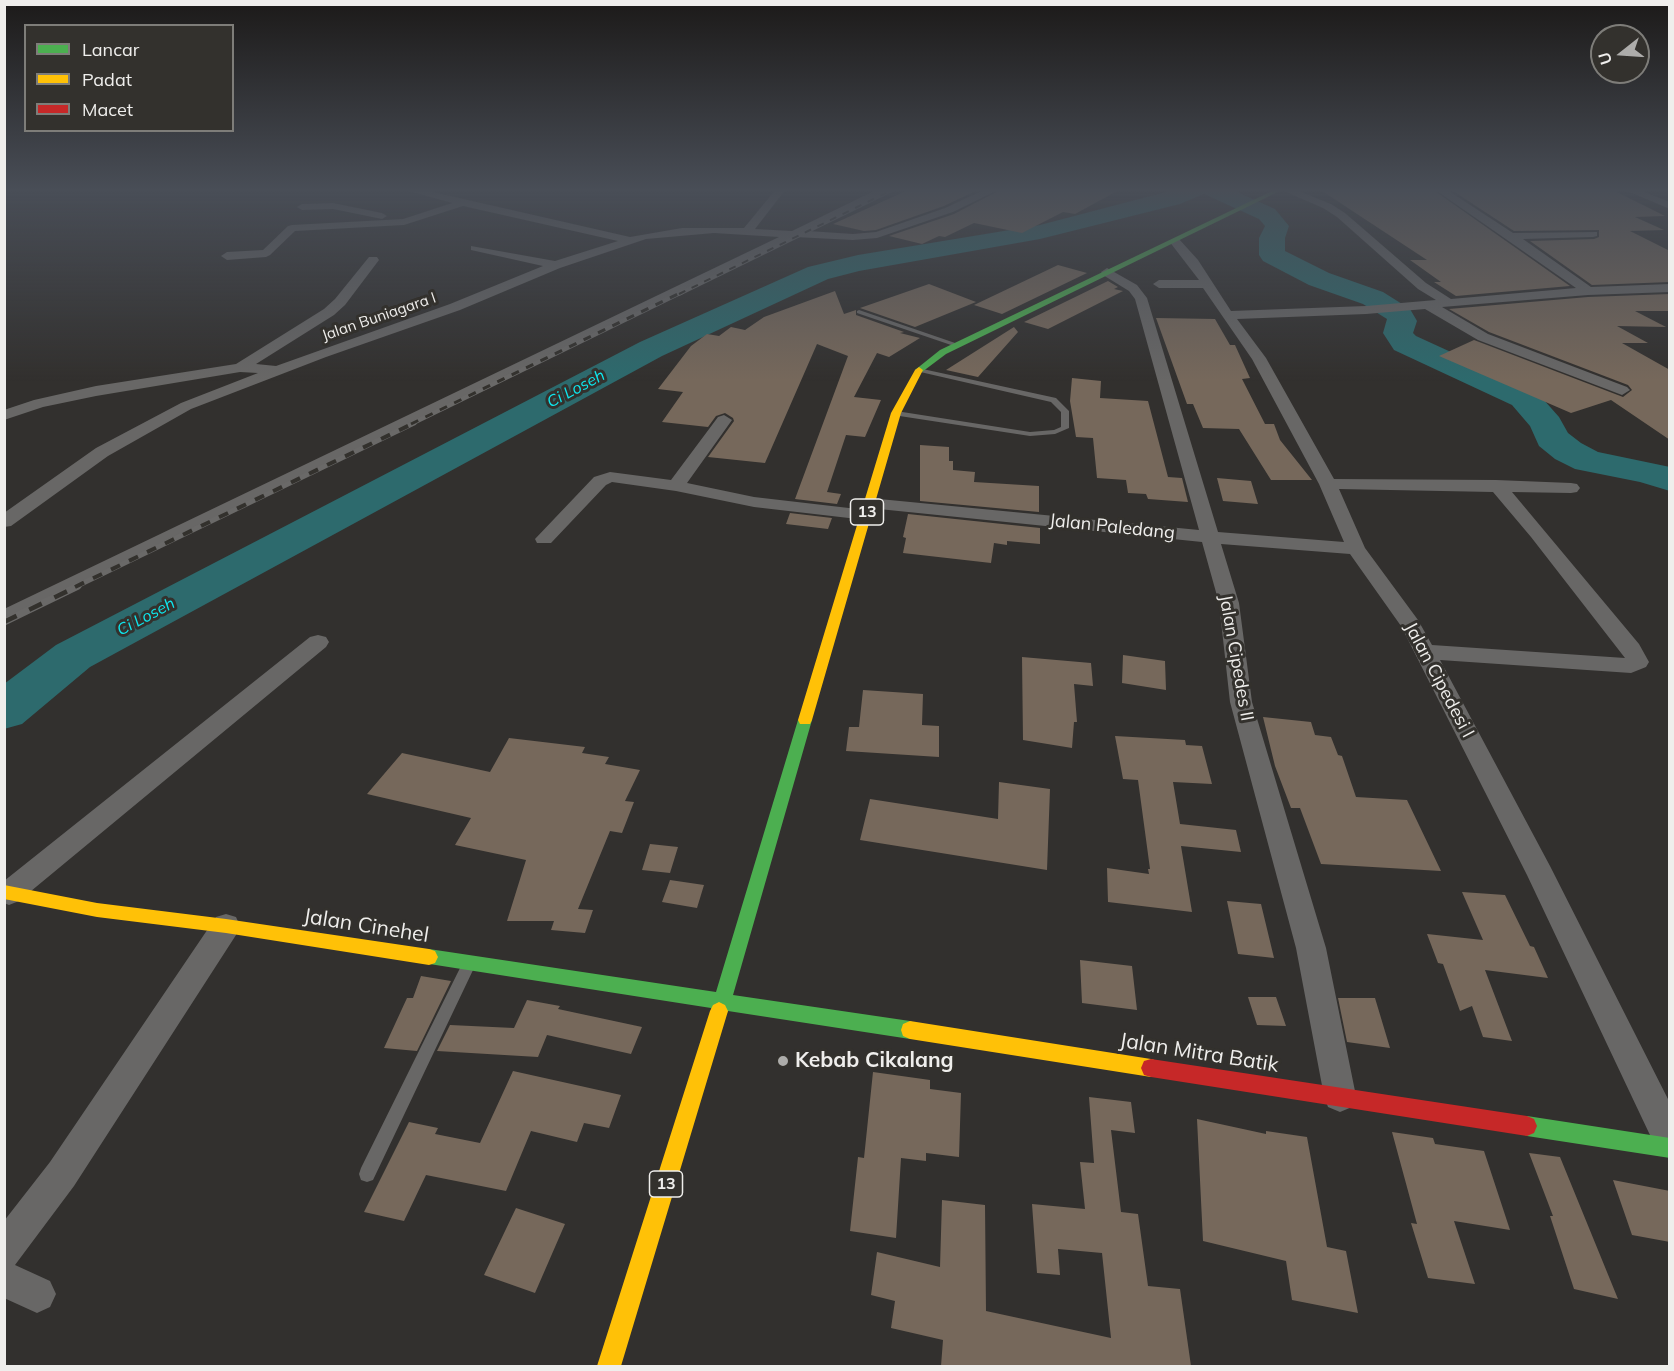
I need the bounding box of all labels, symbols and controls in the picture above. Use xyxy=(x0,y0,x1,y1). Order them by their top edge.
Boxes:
legend xyxy=(24,24,234,132)
north arrow xyxy=(1590,24,1650,84)
text: Lancar xyxy=(82,38,139,61)
text: U xyxy=(1593,50,1616,67)
text: Padat xyxy=(82,68,132,91)
text: Macet xyxy=(82,98,133,121)
street label: Jalan Buniagara I xyxy=(320,289,438,345)
water label: Ci Loseh xyxy=(544,366,608,412)
road number: 13 xyxy=(850,499,884,525)
street label: Jalan Paledang xyxy=(1048,510,1176,544)
street label: Jalan Cipedes II xyxy=(1214,593,1258,723)
water label: Ci Loseh xyxy=(114,594,178,640)
street label: Jalan Cipedesi I xyxy=(1400,619,1478,741)
street label: Jalan Cinehel xyxy=(301,904,431,948)
street label: Jalan Mitra Batik xyxy=(1118,1028,1280,1078)
place label: Kebab Cikalang xyxy=(795,1048,954,1074)
marker: Kebab Cikalang xyxy=(776,1054,790,1068)
road number: 13 xyxy=(650,1171,682,1197)

